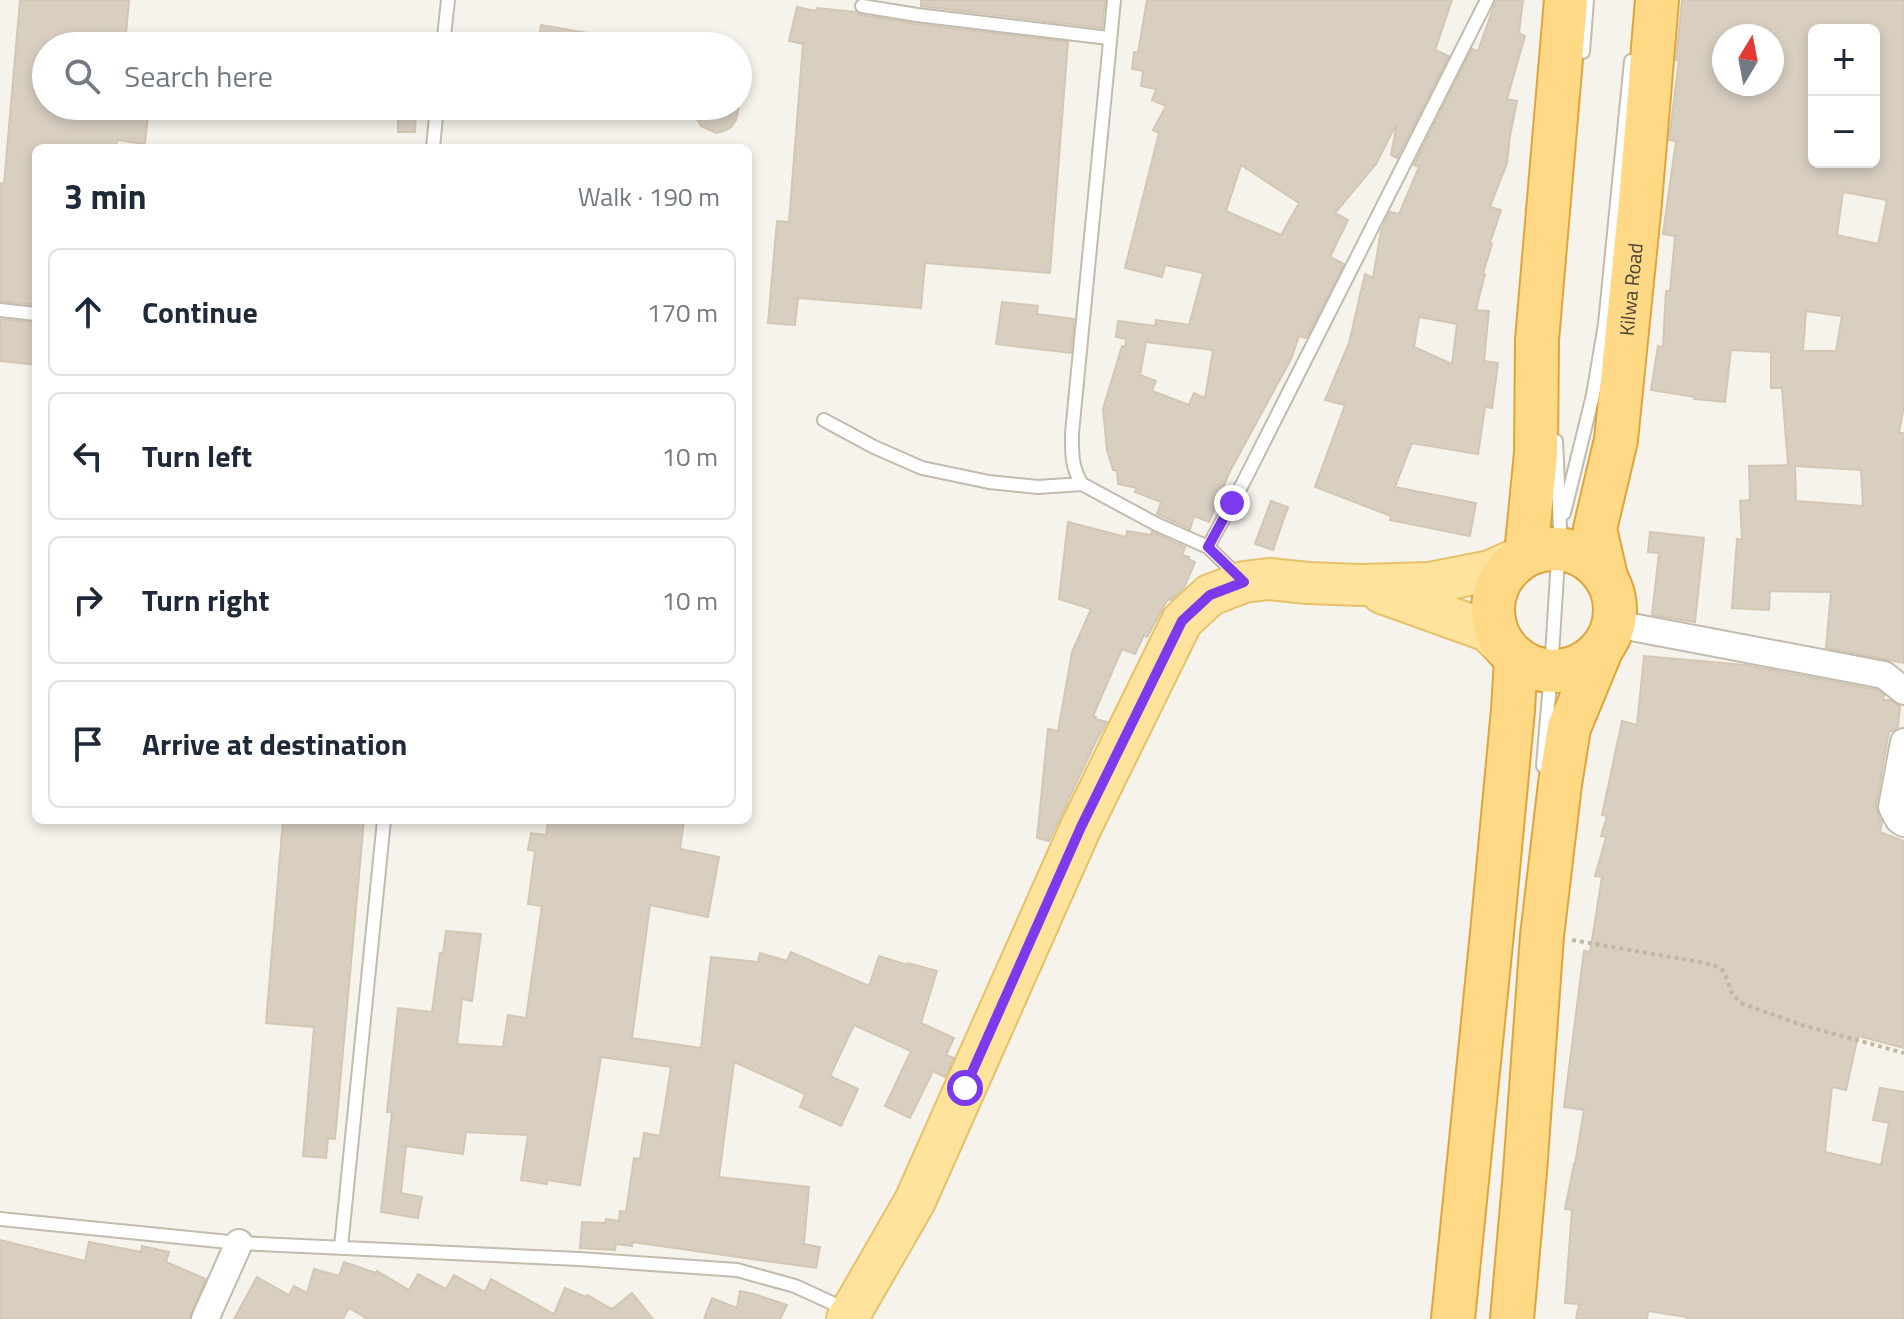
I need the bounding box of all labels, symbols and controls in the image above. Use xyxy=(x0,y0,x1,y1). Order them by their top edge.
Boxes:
north arrow xyxy=(1712,24,1784,96)
map controls xyxy=(1808,24,1880,168)
button: + xyxy=(1808,24,1880,96)
search box xyxy=(32,32,752,120)
text: Search here xyxy=(124,53,273,99)
icon: search xyxy=(60,54,104,98)
button: − xyxy=(1808,96,1880,168)
text: 3 min xyxy=(64,170,147,222)
text: Walk · 190 m xyxy=(578,177,720,216)
street label: Kilwa Road xyxy=(1611,241,1651,337)
text: Continue xyxy=(142,289,258,335)
icon: ahead xyxy=(66,290,110,334)
text: 170 m xyxy=(647,293,718,332)
text: Turn left xyxy=(142,433,252,479)
icon: left xyxy=(66,434,110,478)
text: 10 m xyxy=(661,437,718,476)
route end xyxy=(1214,485,1250,521)
text: Turn right xyxy=(142,577,270,623)
icon: right xyxy=(66,578,110,622)
text: 10 m xyxy=(661,581,718,620)
text: Arrive at destination xyxy=(142,721,407,767)
icon: arrive xyxy=(66,722,110,766)
route start xyxy=(947,1070,983,1106)

